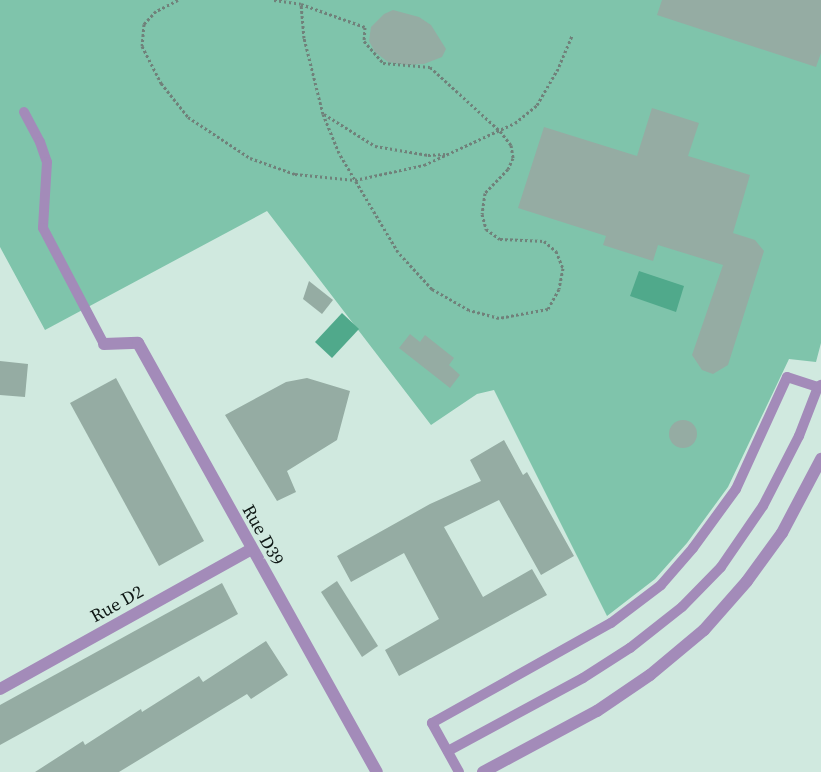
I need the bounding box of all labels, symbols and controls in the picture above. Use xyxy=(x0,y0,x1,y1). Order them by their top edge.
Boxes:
street label: Rue D39 xyxy=(238,501,288,569)
street label: Rue D2 xyxy=(87,581,147,627)

